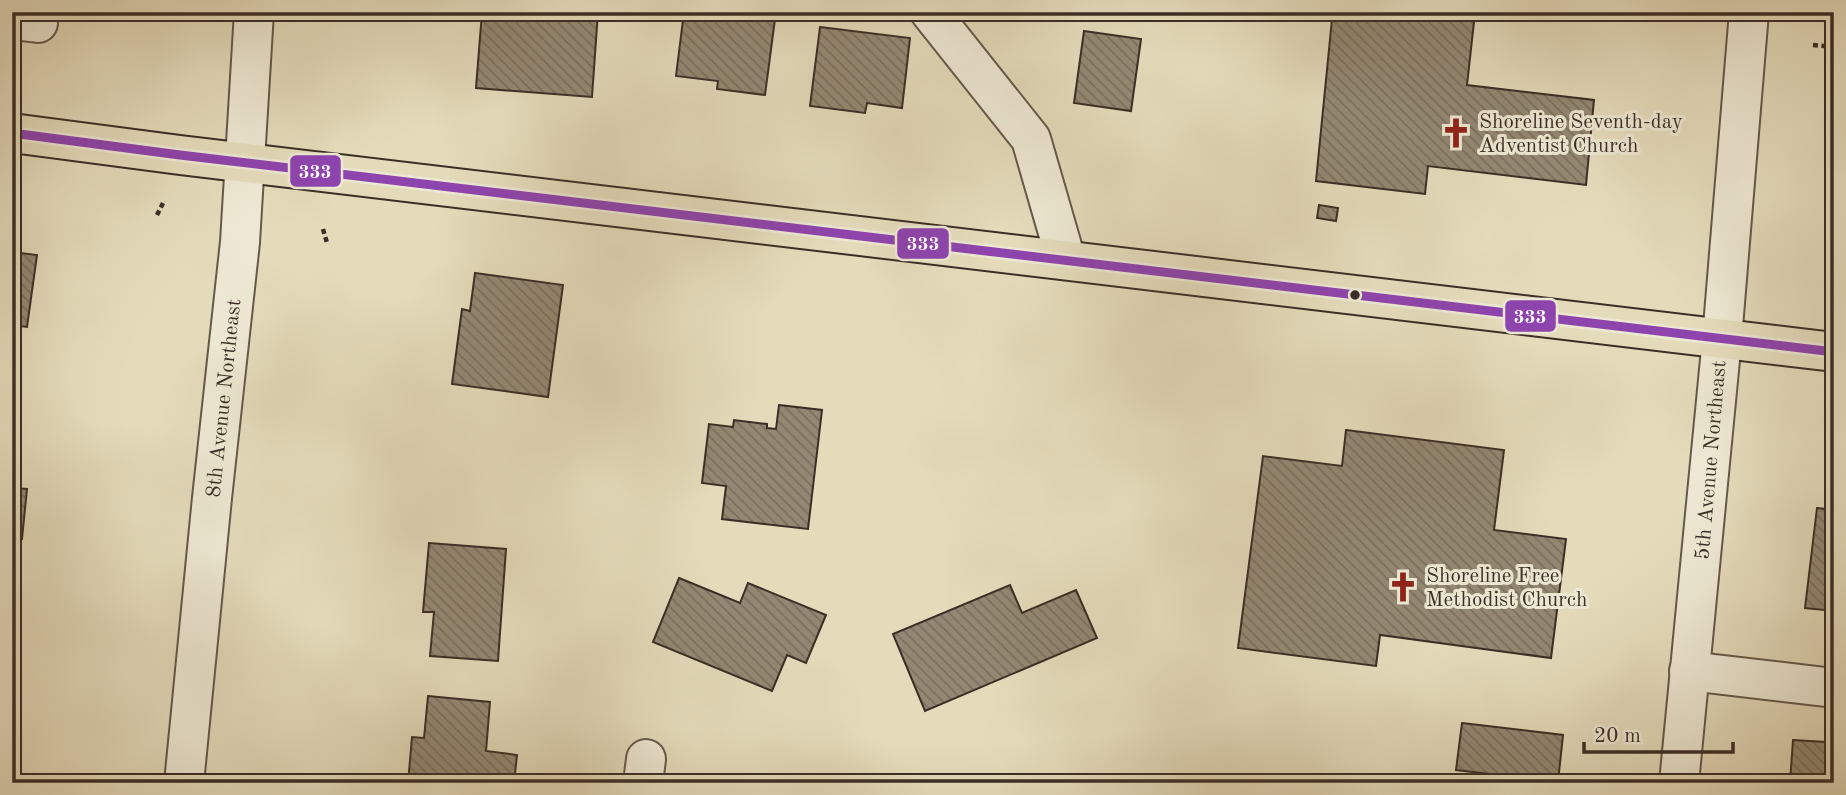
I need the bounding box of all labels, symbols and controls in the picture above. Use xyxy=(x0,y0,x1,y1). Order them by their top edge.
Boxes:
place label: Shoreline Seventh-day Adventist Church xyxy=(1479,112,1683,157)
church icon: Shoreline Seventh-day Adventist Church xyxy=(1439,116,1473,150)
line badge: 333 xyxy=(289,154,342,188)
text: 333 xyxy=(298,164,332,183)
line badge: 333 xyxy=(896,227,950,260)
text: 333 xyxy=(906,236,940,255)
unlabelled marker xyxy=(1348,288,1362,302)
street label: 8th Avenue Northeast xyxy=(204,298,245,499)
line badge: 333 xyxy=(1504,299,1557,333)
text: 333 xyxy=(1513,309,1547,328)
street label: 5th Avenue Northeast xyxy=(1692,360,1731,561)
place label: Shoreline Free Methodist Church xyxy=(1426,566,1587,611)
church icon: Shoreline Free Methodist Church xyxy=(1386,570,1420,604)
scale bar xyxy=(1584,711,1732,755)
text: 20 m xyxy=(1594,726,1641,747)

